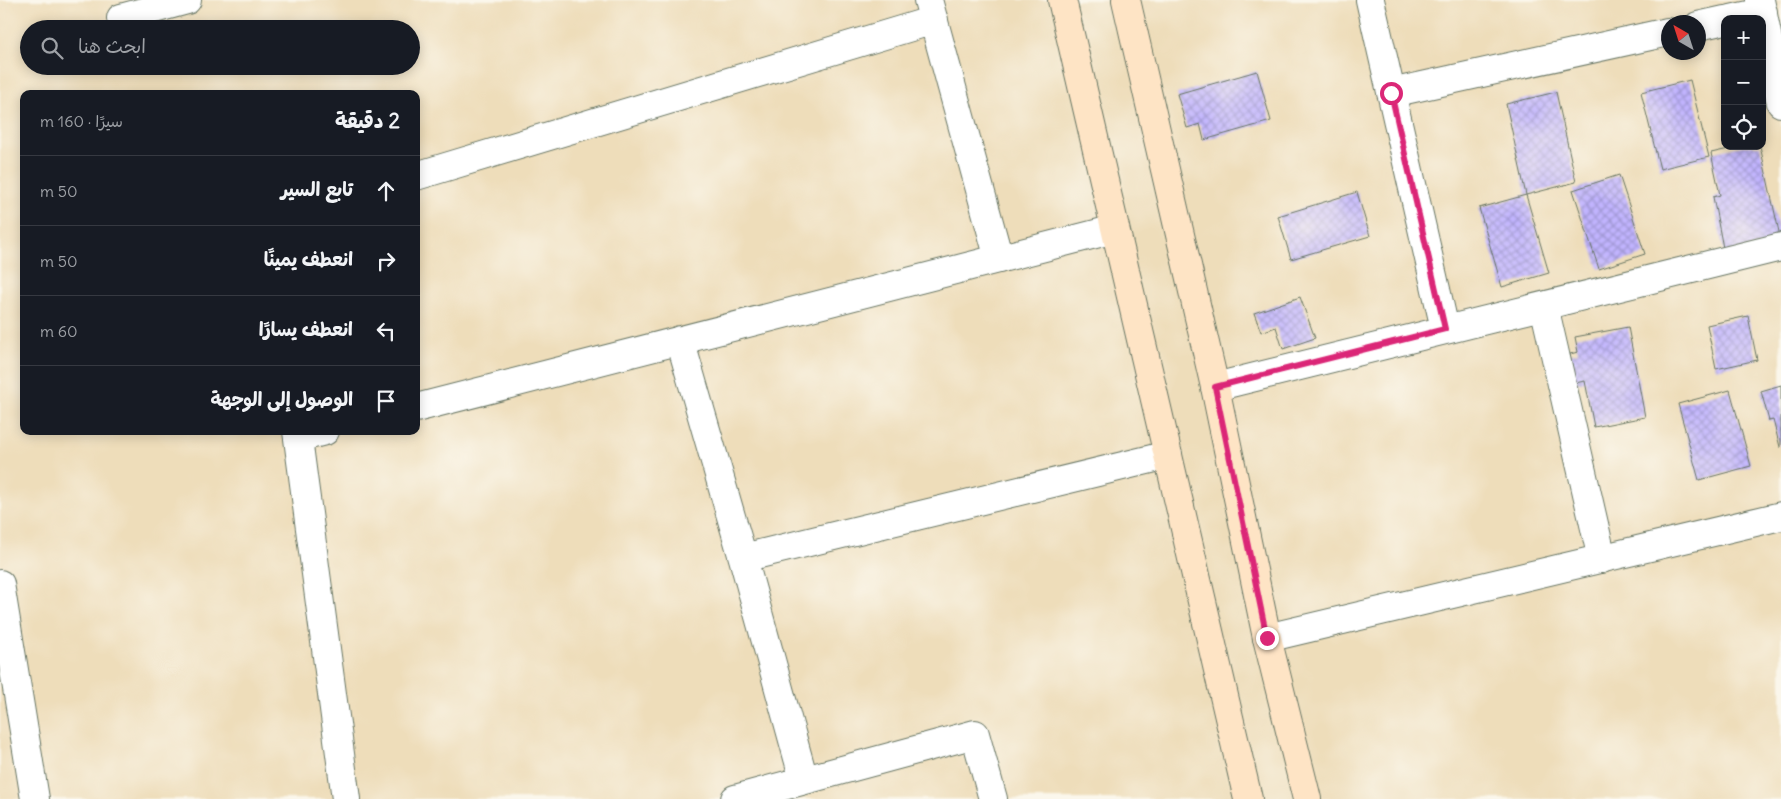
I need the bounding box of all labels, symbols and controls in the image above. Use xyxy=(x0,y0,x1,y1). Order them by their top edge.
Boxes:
north arrow xyxy=(1661,15,1706,60)
map controls xyxy=(1721,15,1766,150)
button: + xyxy=(1721,15,1766,60)
search box xyxy=(20,20,420,75)
icon: search xyxy=(38,34,66,62)
text: ابحث هنا xyxy=(78,34,146,58)
button: − xyxy=(1721,60,1766,105)
route start xyxy=(1380,82,1403,105)
button: locate xyxy=(1721,105,1766,150)
text: 2 دقيقة xyxy=(335,107,400,134)
text: سيرًا · 160 m xyxy=(40,111,123,131)
text: تابع السير xyxy=(281,177,353,201)
icon: ahead xyxy=(372,177,400,205)
text: 50 m xyxy=(40,181,78,201)
text: انعطف يمينًا xyxy=(264,247,353,271)
icon: right xyxy=(372,247,400,275)
text: 50 m xyxy=(40,251,78,271)
text: انعطف يسارًا xyxy=(259,317,353,341)
icon: left xyxy=(372,317,400,345)
text: 60 m xyxy=(40,321,78,341)
text: الوصول إلى الوجهة xyxy=(210,387,353,411)
icon: arrive xyxy=(372,387,400,415)
route end xyxy=(1256,627,1279,650)

